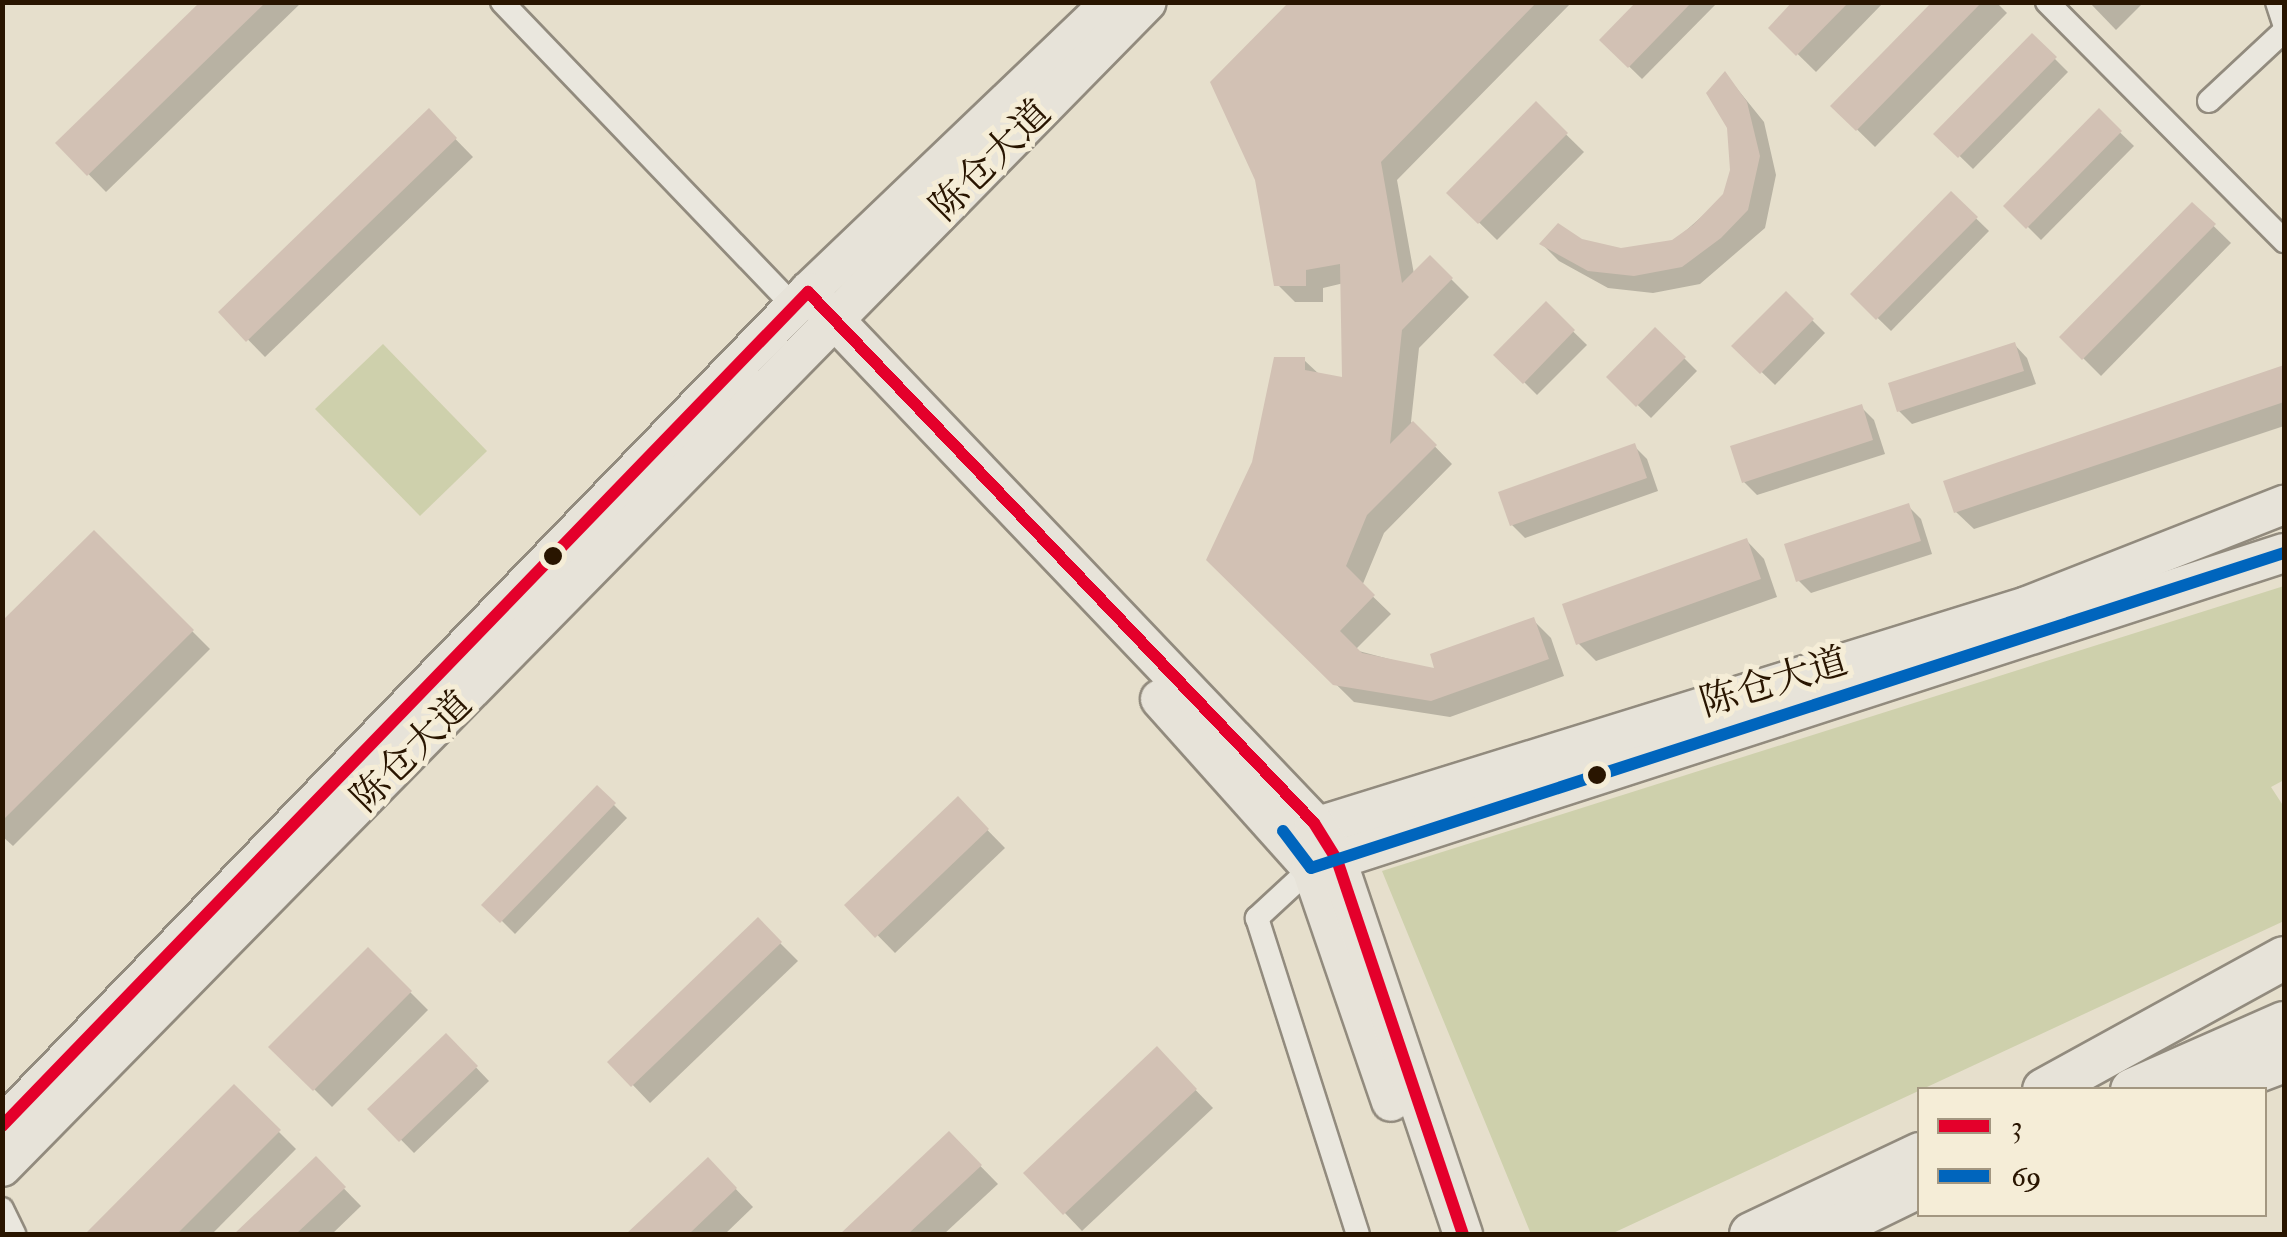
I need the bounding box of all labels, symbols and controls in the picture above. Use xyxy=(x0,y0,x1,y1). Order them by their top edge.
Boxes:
street label: 陈仓大道 xyxy=(921,91,1061,231)
unlabelled marker xyxy=(543,546,563,566)
street label: 陈仓大道 xyxy=(1695,639,1853,727)
street label: 陈仓大道 xyxy=(342,682,482,822)
unlabelled marker xyxy=(1587,765,1607,785)
legend xyxy=(1917,1087,2267,1217)
text: 3 xyxy=(2011,1108,2023,1145)
text: 69 xyxy=(2011,1158,2041,1195)

